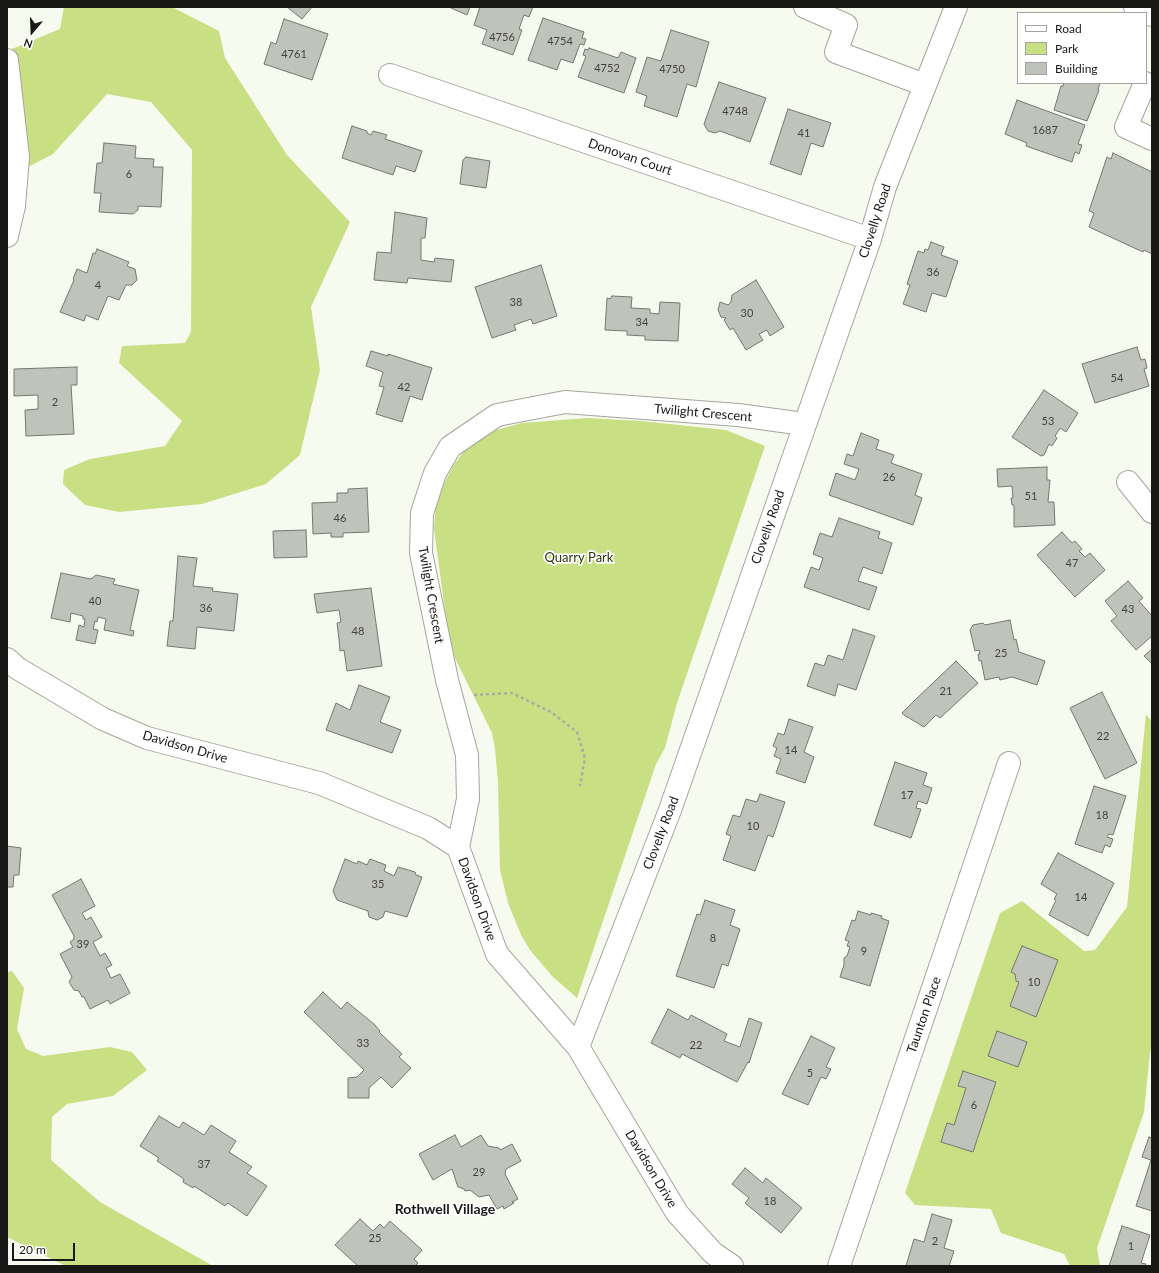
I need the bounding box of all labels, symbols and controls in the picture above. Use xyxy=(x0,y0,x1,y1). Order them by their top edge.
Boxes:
north arrow xyxy=(12,12,52,52)
legend xyxy=(1017,12,1147,84)
text: Road xyxy=(1055,21,1082,36)
house number: 4756 xyxy=(489,30,515,44)
house number: 4754 xyxy=(547,34,573,48)
text: N xyxy=(22,36,34,51)
text: Park xyxy=(1055,41,1078,56)
house number: 4761 xyxy=(281,47,307,61)
house number: 4752 xyxy=(594,61,620,75)
text: Building xyxy=(1055,61,1098,76)
house number: 4750 xyxy=(659,62,685,76)
house number: 4748 xyxy=(722,104,748,118)
house number: 1687 xyxy=(1032,123,1058,137)
house number: 41 xyxy=(798,126,810,140)
street label: Donovan Court xyxy=(586,135,674,179)
house number: 6 xyxy=(126,167,132,181)
street label: Clovelly Road xyxy=(856,182,894,260)
house number: 36 xyxy=(927,265,939,279)
house number: 4 xyxy=(95,278,101,292)
house number: 38 xyxy=(510,295,522,309)
house number: 30 xyxy=(741,306,753,320)
house number: 34 xyxy=(636,315,648,329)
house number: 54 xyxy=(1111,371,1123,385)
house number: 42 xyxy=(398,380,410,394)
house number: 2 xyxy=(52,395,58,409)
street label: Twilight Crescent xyxy=(653,401,753,425)
house number: 53 xyxy=(1042,414,1054,428)
house number: 26 xyxy=(883,470,895,484)
street label: Clovelly Road xyxy=(748,488,788,566)
house number: 51 xyxy=(1025,489,1037,503)
house number: 46 xyxy=(334,511,346,525)
street label: Twilight Crescent xyxy=(415,545,447,645)
park label: Quarry Park xyxy=(545,550,613,566)
house number: 47 xyxy=(1066,556,1078,570)
house number: 40 xyxy=(89,594,101,608)
house number: 36 xyxy=(200,601,212,615)
house number: 43 xyxy=(1122,602,1134,616)
house number: 48 xyxy=(352,624,364,638)
house number: 25 xyxy=(995,646,1007,660)
house number: 21 xyxy=(940,684,952,698)
street label: Davidson Drive xyxy=(141,727,229,767)
house number: 22 xyxy=(1097,729,1109,743)
house number: 14 xyxy=(785,743,797,757)
house number: 17 xyxy=(901,788,913,802)
street label: Clovelly Road xyxy=(640,794,682,872)
house number: 18 xyxy=(1096,808,1108,822)
house number: 10 xyxy=(747,819,759,833)
street label: Davidson Drive xyxy=(455,855,499,943)
house number: 35 xyxy=(372,877,384,891)
house number: 14 xyxy=(1075,890,1087,904)
house number: 8 xyxy=(710,931,716,945)
house number: 39 xyxy=(77,937,89,951)
house number: 9 xyxy=(861,944,867,958)
street label: Taunton Place xyxy=(904,975,944,1055)
house number: 10 xyxy=(1028,975,1040,989)
house number: 33 xyxy=(357,1036,369,1050)
house number: 22 xyxy=(690,1038,702,1052)
house number: 5 xyxy=(807,1066,813,1080)
house number: 6 xyxy=(971,1098,977,1112)
street label: Davidson Drive xyxy=(622,1127,680,1211)
house number: 37 xyxy=(198,1157,210,1171)
house number: 29 xyxy=(473,1165,485,1179)
house number: 18 xyxy=(764,1194,776,1208)
district label: Rothwell Village xyxy=(395,1201,495,1217)
house number: 25 xyxy=(369,1231,381,1245)
house number: 2 xyxy=(932,1234,938,1248)
scale bar xyxy=(14,1235,77,1261)
house number: 1 xyxy=(1128,1239,1134,1253)
text: 20 m xyxy=(19,1242,46,1257)

